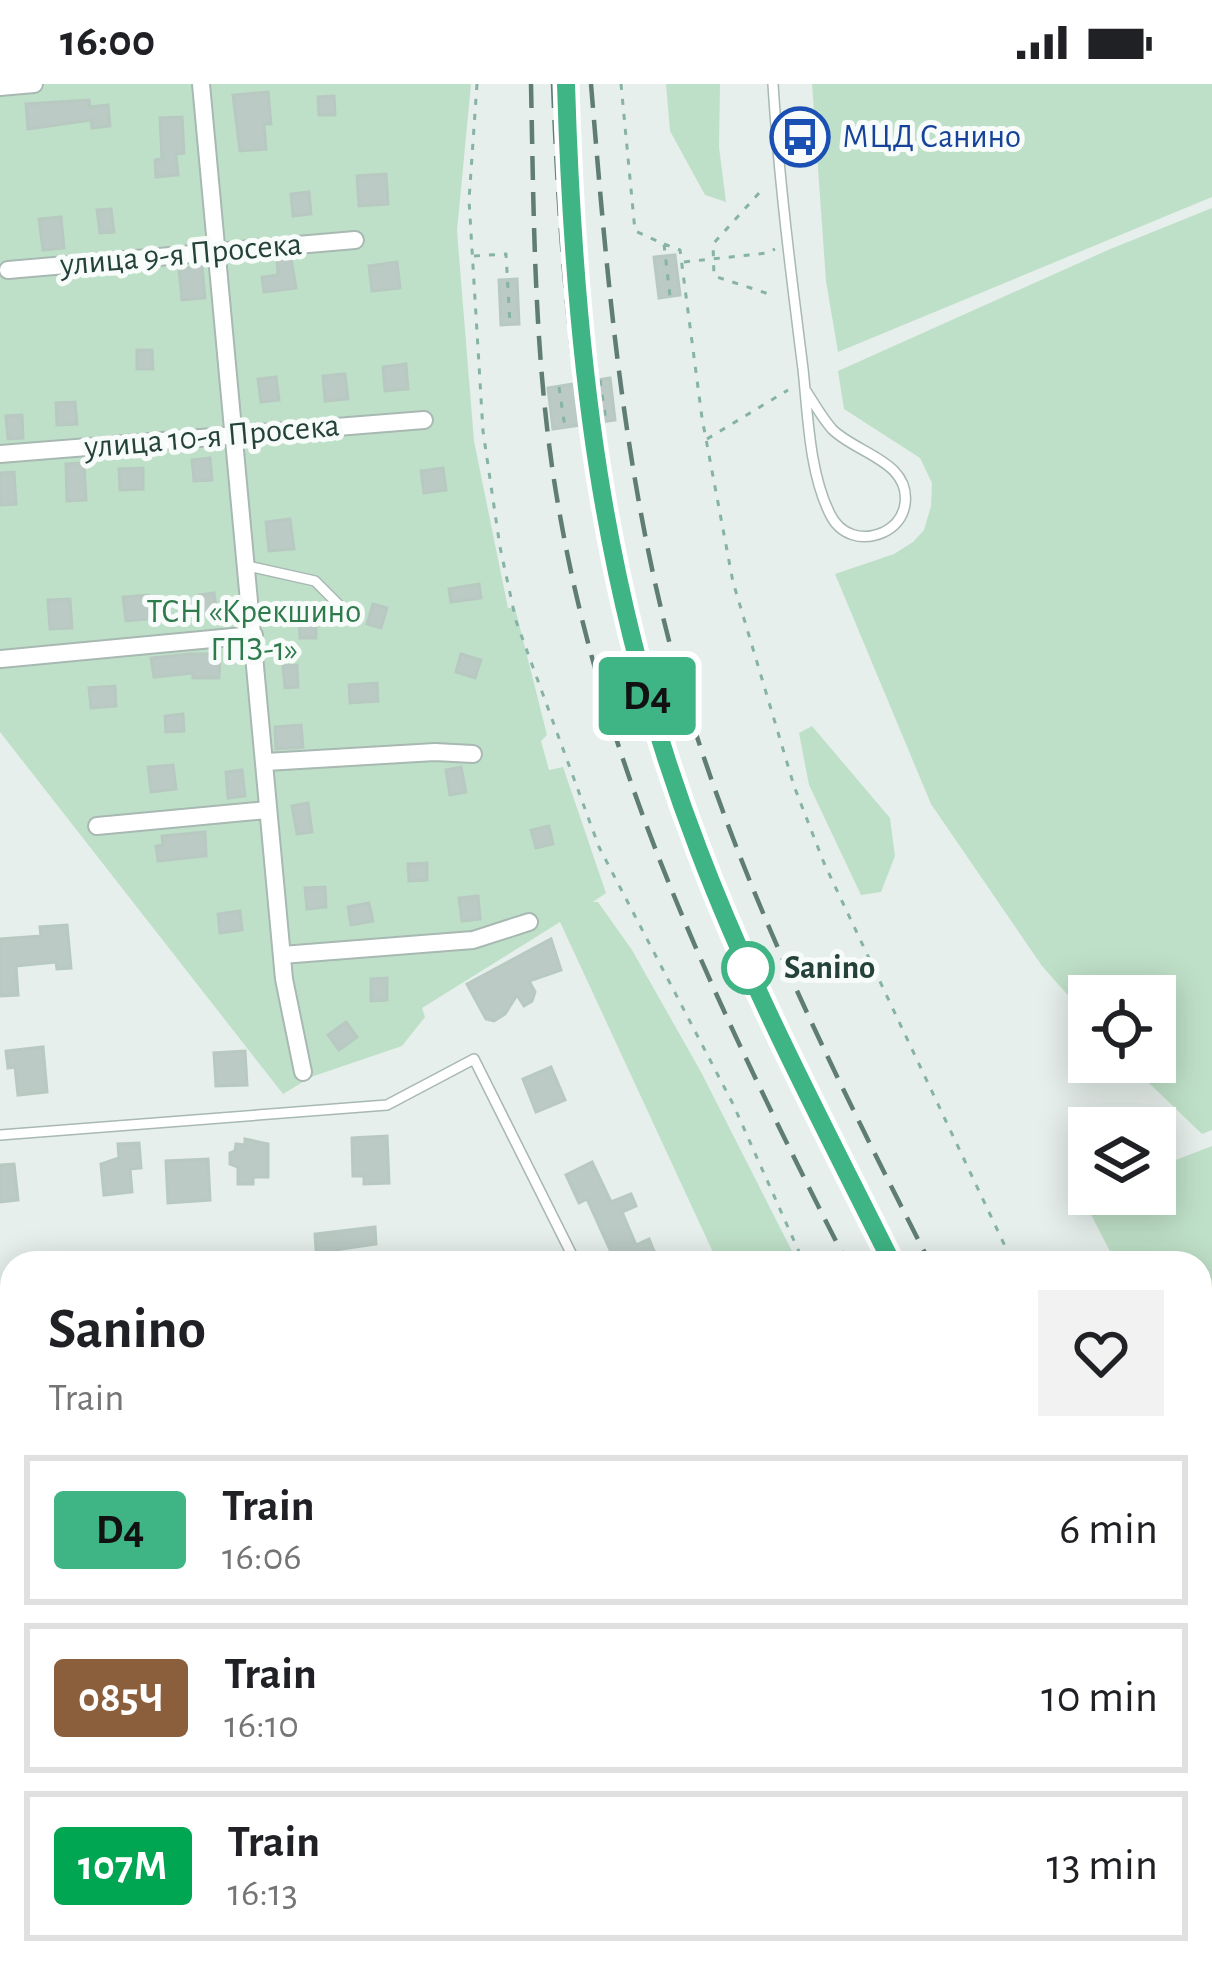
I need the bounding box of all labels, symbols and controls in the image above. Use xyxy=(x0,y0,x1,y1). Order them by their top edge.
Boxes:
text: 16:00 xyxy=(60,19,155,64)
bus stop icon: МЦД Санино xyxy=(769,106,831,168)
place label: МЦД Санино xyxy=(842,121,1021,154)
street label: улица 9-я Просека xyxy=(58,228,303,282)
street label: улица 10-я Просека xyxy=(82,409,341,465)
park label: ТСН «Крекшино ГПЗ-1» xyxy=(147,596,361,667)
line badge: D4 xyxy=(593,657,701,735)
text: D4 xyxy=(623,675,671,717)
marker: Sanino xyxy=(723,943,773,993)
place label: Sanino xyxy=(784,952,875,985)
map controls xyxy=(1068,975,1176,1215)
button: locate xyxy=(1068,975,1176,1083)
button: layers xyxy=(1068,1107,1176,1215)
button: heart xyxy=(1038,1290,1164,1416)
text: Sanino xyxy=(48,1301,206,1358)
text: Train xyxy=(48,1379,124,1418)
text: Train xyxy=(222,1484,314,1529)
text: 6 min xyxy=(1059,1507,1158,1552)
text: D4 xyxy=(96,1509,144,1551)
text: 16:06 xyxy=(222,1538,302,1577)
text: Train xyxy=(224,1652,317,1697)
text: 10 min xyxy=(1041,1675,1158,1720)
text: 085Ч xyxy=(78,1677,164,1719)
text: 16:10 xyxy=(224,1706,299,1745)
text: Train xyxy=(228,1820,320,1865)
text: 13 min xyxy=(1046,1843,1158,1888)
text: 107М xyxy=(78,1845,168,1887)
text: 16:13 xyxy=(228,1874,298,1913)

